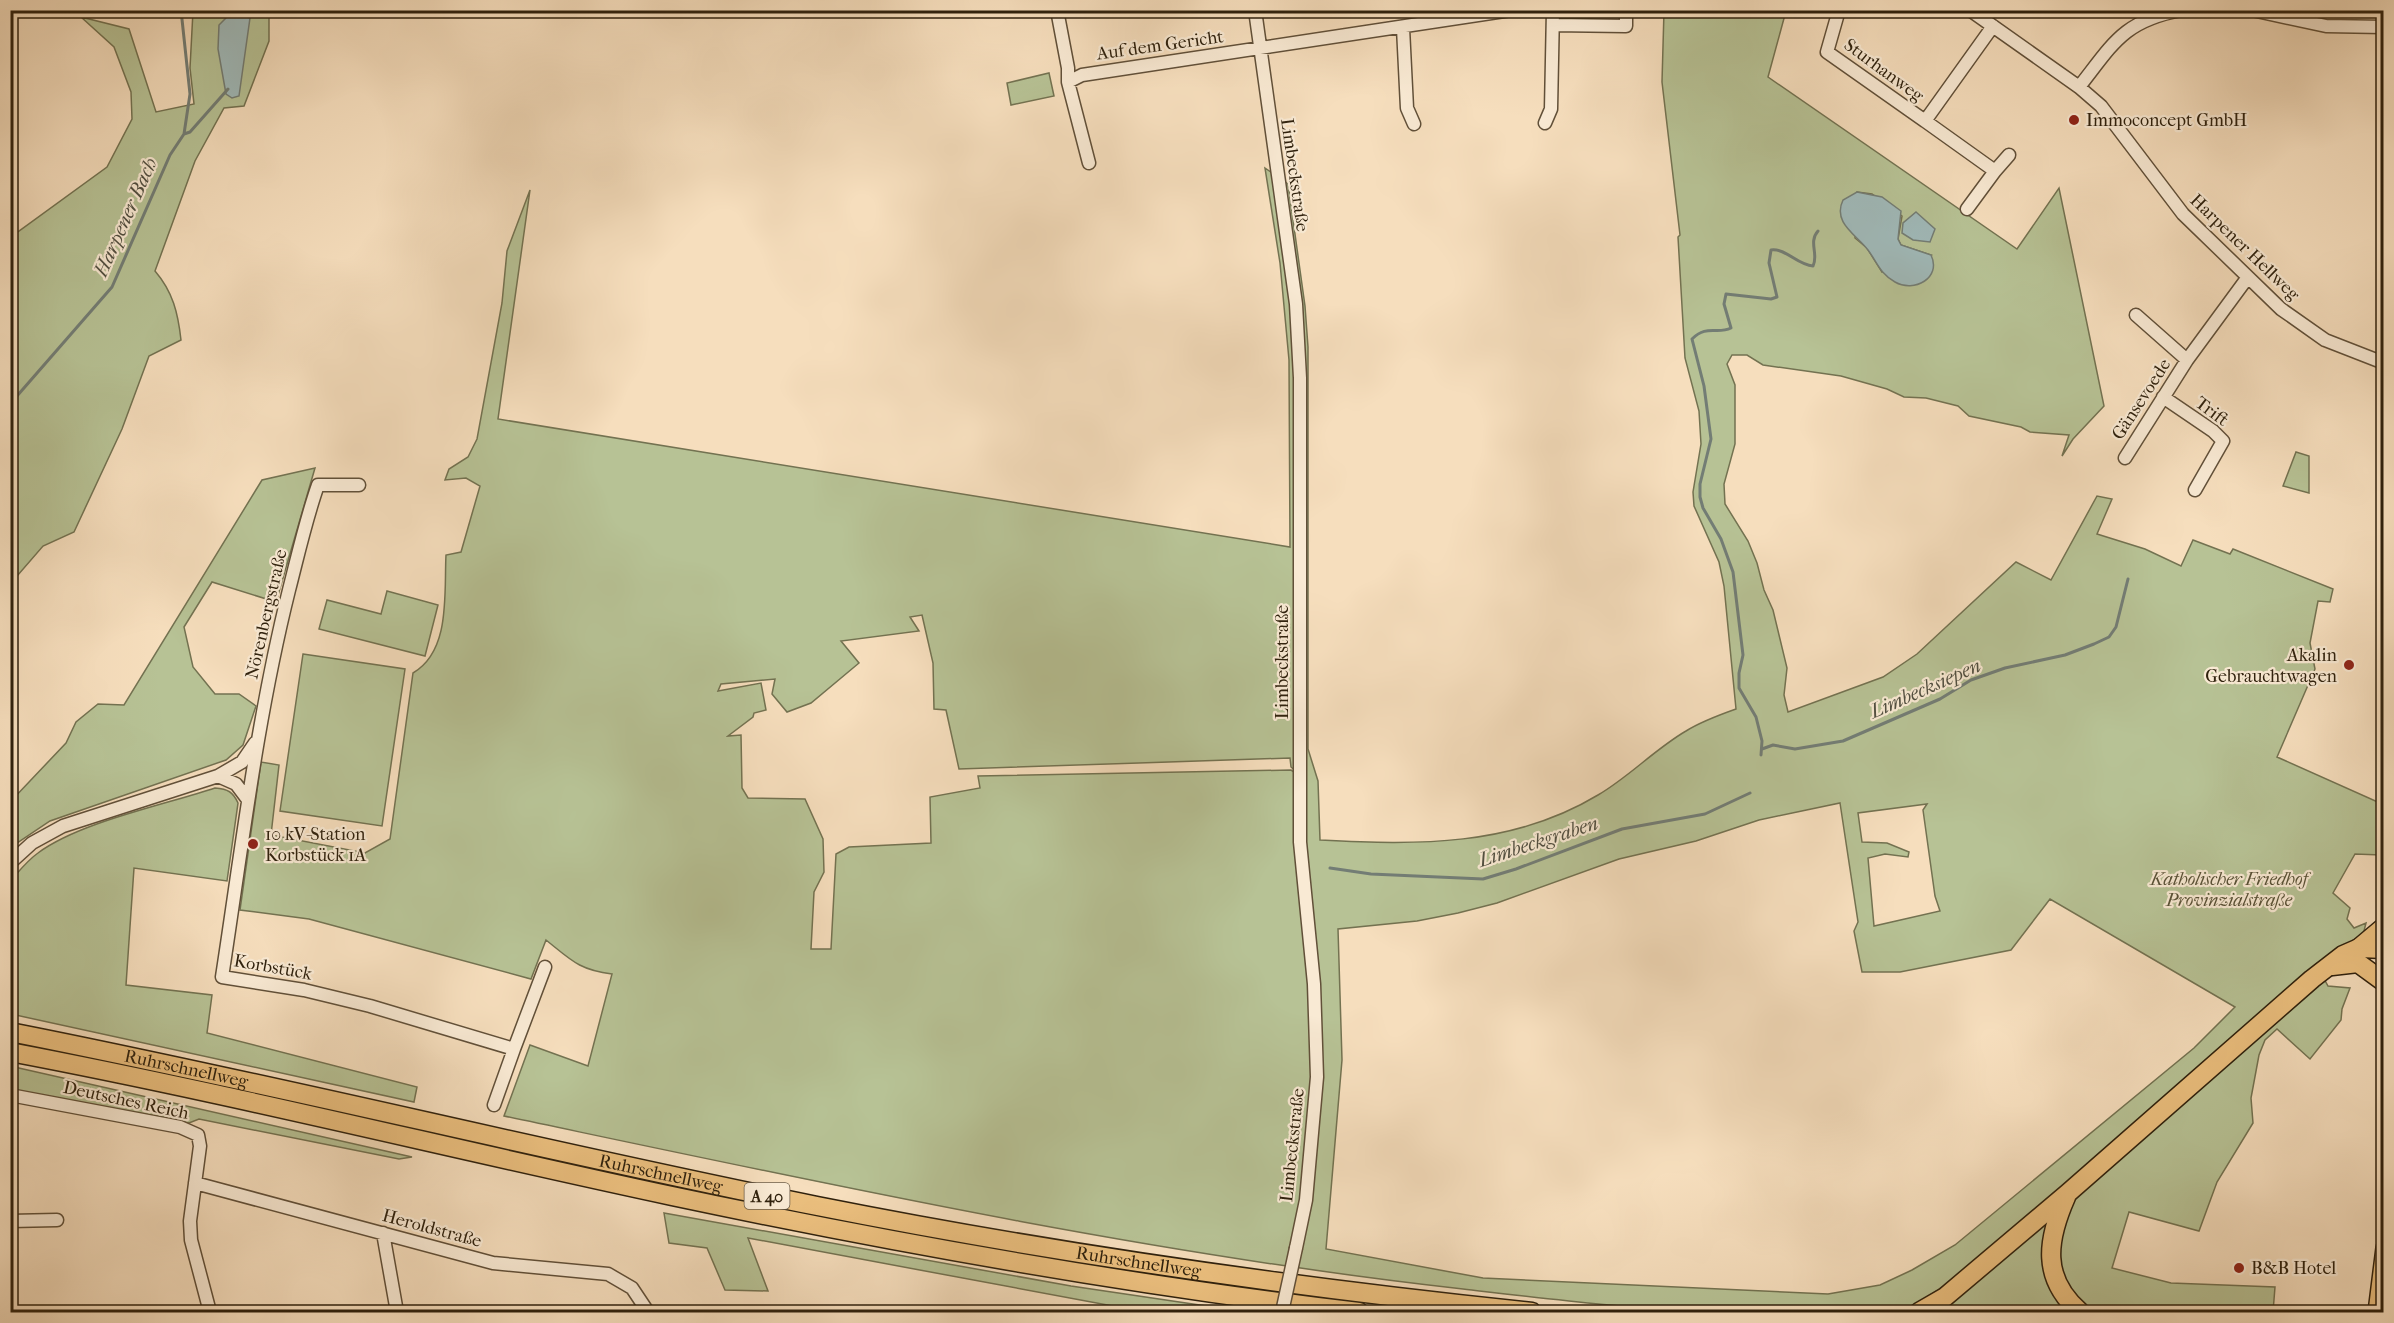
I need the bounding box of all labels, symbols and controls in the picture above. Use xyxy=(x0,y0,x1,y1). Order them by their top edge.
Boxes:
street label: Auf dem Gericht xyxy=(1094,26,1225,65)
street label: Sturhanweg xyxy=(1840,34,1928,107)
place label: Immoconcept GmbH xyxy=(2086,110,2247,131)
marker: Immoconcept GmbH xyxy=(2067,113,2081,127)
street label: Limbeckstraße xyxy=(1276,117,1313,233)
water label: Harpener Bach xyxy=(89,154,162,281)
street label: Harpener Hellweg xyxy=(2185,190,2304,305)
street label: Gänsevoede xyxy=(2107,355,2175,444)
street label: Trift xyxy=(2191,392,2233,431)
street label: Nörenbergstraße xyxy=(241,547,292,681)
street label: Limbeckstraße xyxy=(1272,605,1293,719)
place label: Akalin Gebrauchtwagen xyxy=(2205,645,2338,687)
water label: Limbecksiepen xyxy=(1864,654,1984,724)
marker: Akalin Gebrauchtwagen xyxy=(2342,658,2356,672)
water label: Limbeckgraben xyxy=(1473,811,1601,872)
place label: 10 kV-Station Korbstück 1A xyxy=(265,824,366,866)
marker: 10 kV-Station Korbstück 1A xyxy=(246,837,260,851)
park label: Katholischer Friedhof Provinzialstraße xyxy=(2148,869,2311,911)
street label: Korbstück xyxy=(232,950,314,985)
street label: Ruhrschnellweg xyxy=(122,1046,250,1093)
street label: Deutsches Reich xyxy=(61,1077,191,1124)
street label: Limbeckstraße xyxy=(1276,1087,1309,1203)
street label: Ruhrschnellweg xyxy=(597,1150,725,1197)
road number: A 40 xyxy=(744,1183,789,1209)
street label: Heroldstraße xyxy=(380,1205,484,1252)
street label: Ruhrschnellweg xyxy=(1075,1243,1203,1282)
place label: B&B Hotel xyxy=(2251,1258,2336,1279)
marker: B&B Hotel xyxy=(2232,1261,2246,1275)

